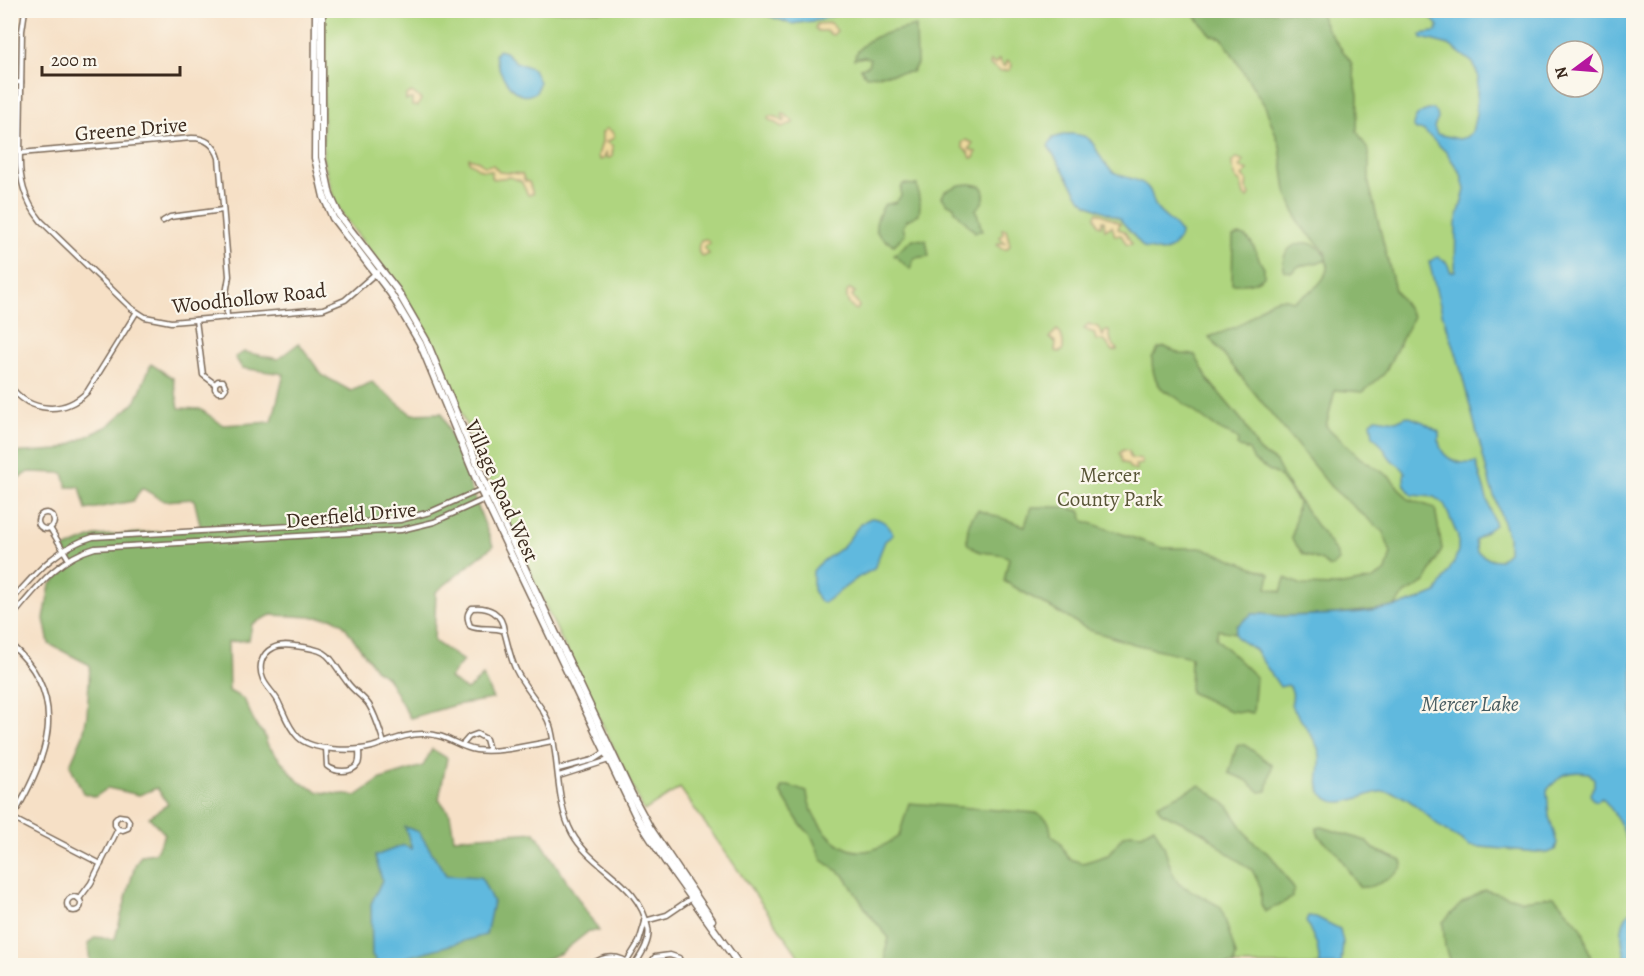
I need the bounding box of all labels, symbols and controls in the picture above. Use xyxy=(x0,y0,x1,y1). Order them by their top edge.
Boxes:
scale bar xyxy=(42,39,180,77)
north arrow xyxy=(1545,39,1605,99)
text: 200 m xyxy=(51,48,97,72)
text: N xyxy=(1549,64,1574,81)
street label: Greene Drive xyxy=(74,110,188,148)
street label: Woodhollow Road xyxy=(170,276,328,320)
street label: Village Road West xyxy=(458,415,546,566)
park label: Mercer County Park xyxy=(1057,461,1164,513)
street label: Deerfield Drive xyxy=(284,495,418,535)
water label: Mercer Lake xyxy=(1421,689,1519,719)

